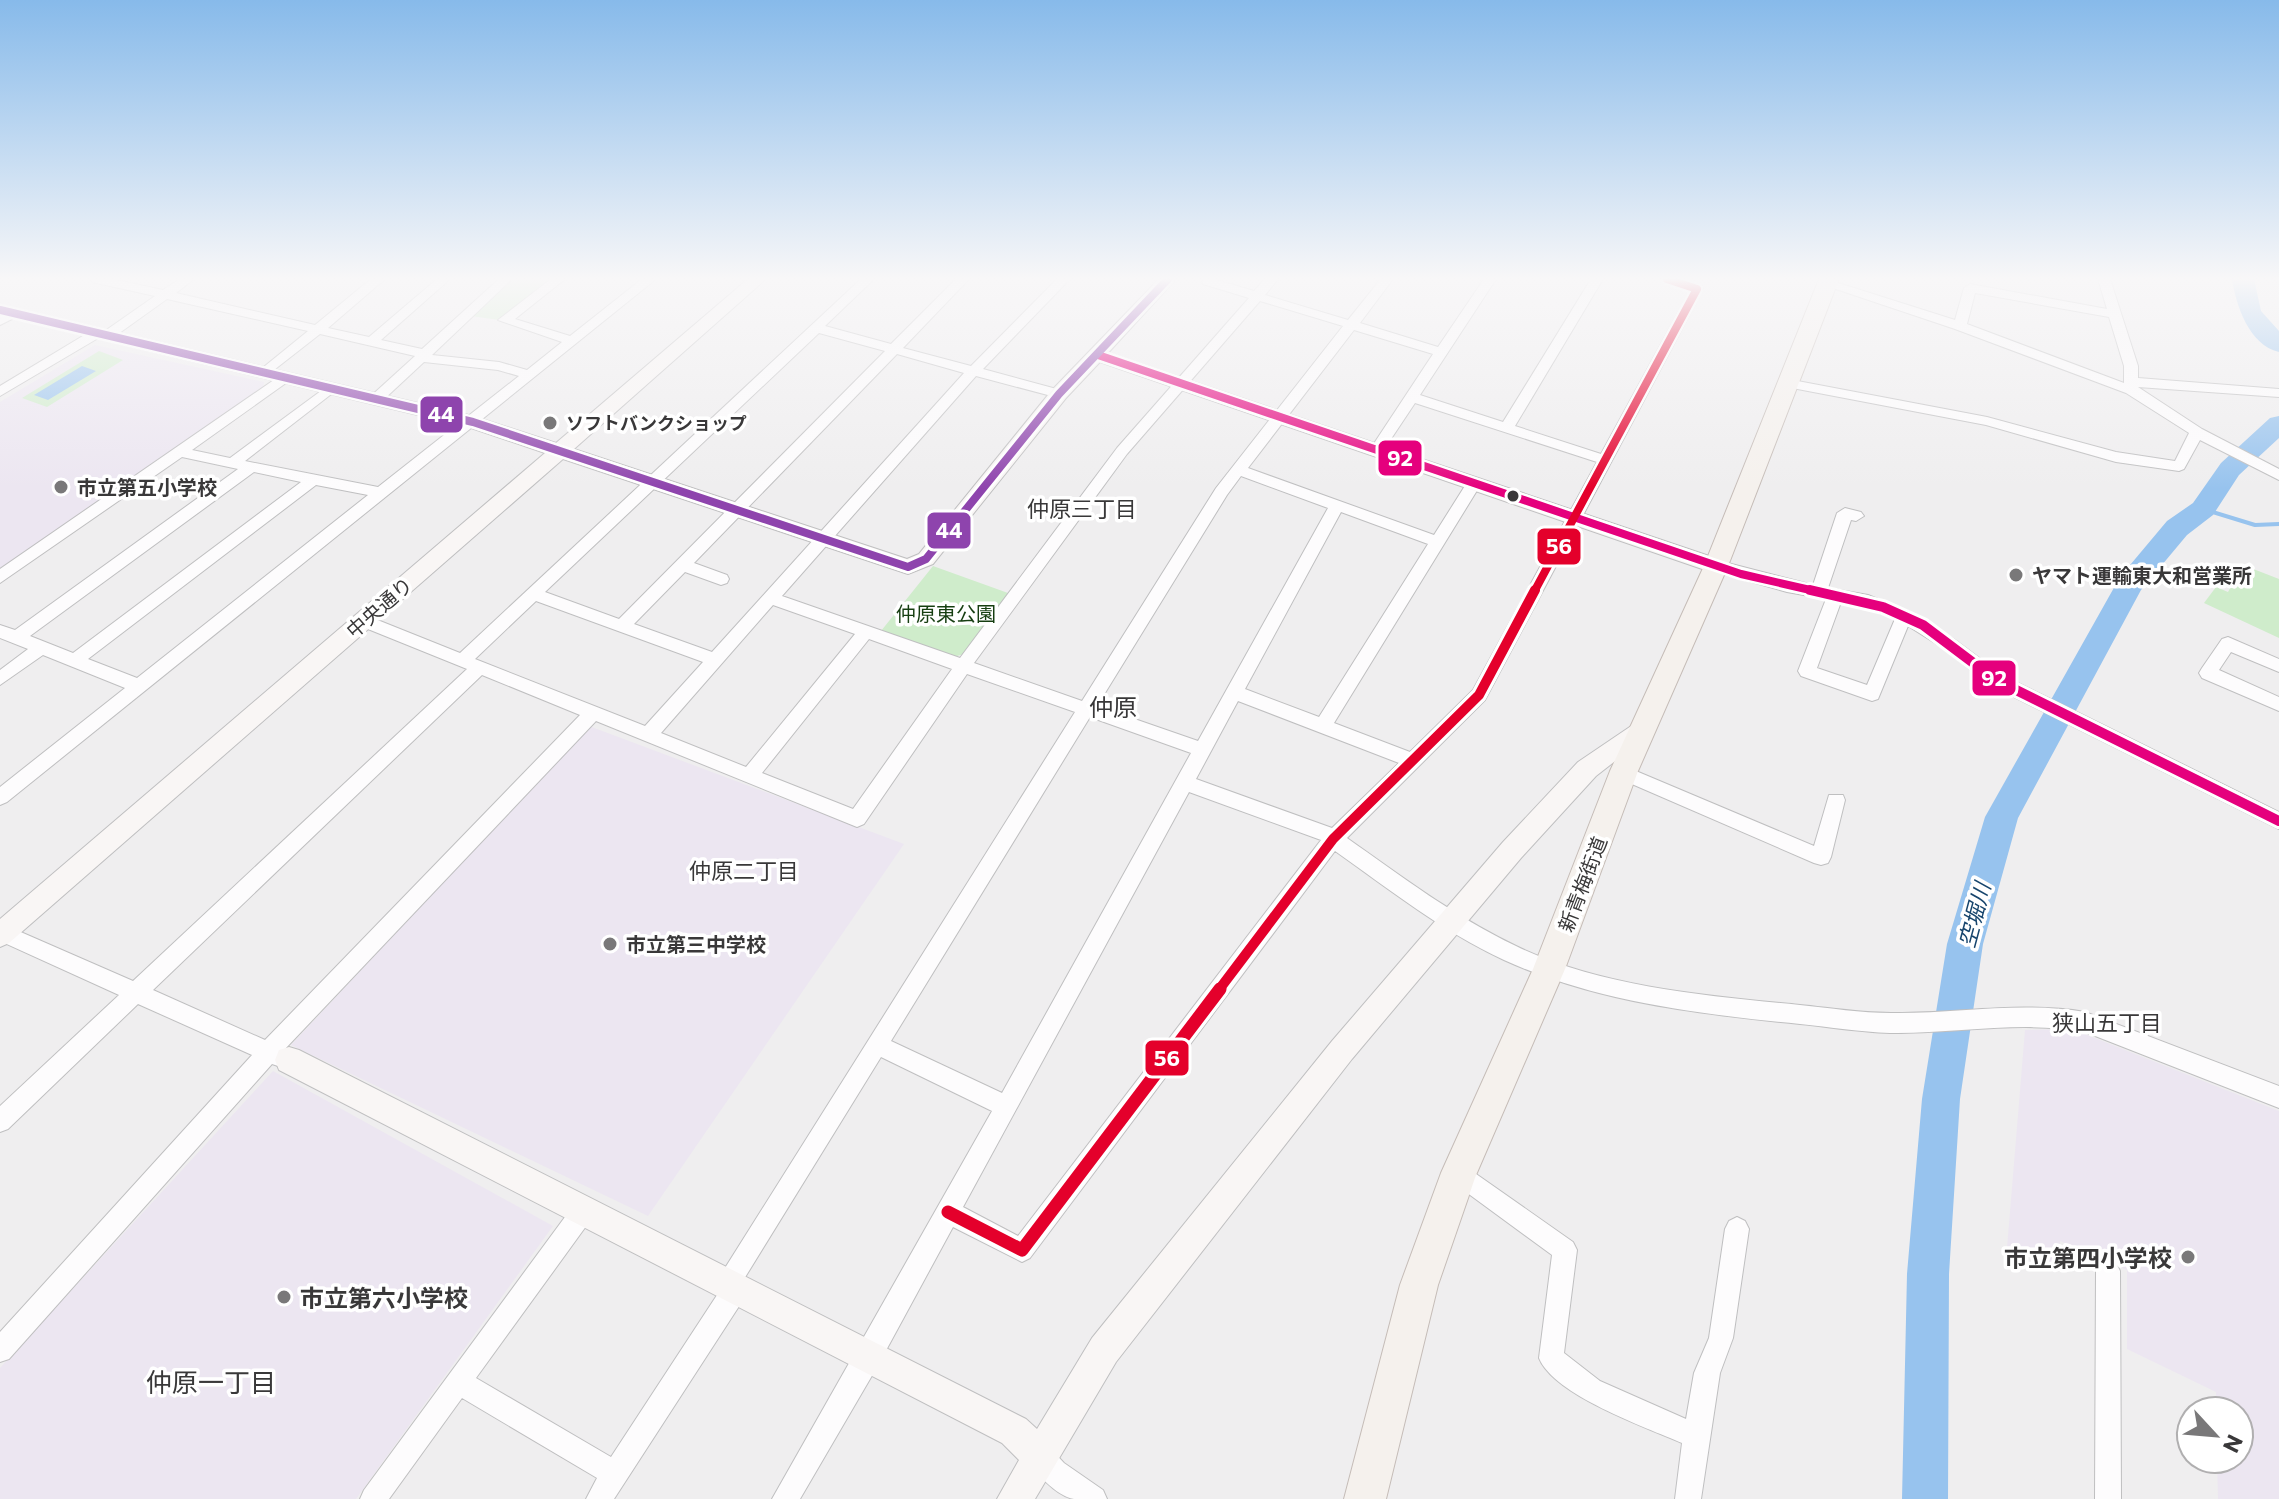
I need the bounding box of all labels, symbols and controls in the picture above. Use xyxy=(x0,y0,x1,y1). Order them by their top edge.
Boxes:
line badge: 44 xyxy=(419,395,464,434)
text: 44 xyxy=(428,400,455,427)
place label: ソフトバンクショップ xyxy=(566,412,747,434)
marker: ソフトバンクショップ xyxy=(541,414,559,432)
line badge: 92 xyxy=(1377,439,1423,477)
text: 92 xyxy=(1387,444,1413,471)
place label: 市立第五小学校 xyxy=(77,475,217,499)
marker: 市立第五小学校 xyxy=(52,478,70,496)
unlabelled marker xyxy=(1505,488,1521,504)
district label: 仲原三丁目 xyxy=(1027,495,1137,522)
line badge: 44 xyxy=(926,511,972,550)
text: 44 xyxy=(936,516,963,543)
line badge: 56 xyxy=(1536,527,1582,566)
text: 56 xyxy=(1546,532,1572,559)
place label: ヤマト運輸東大和営業所 xyxy=(2032,563,2252,587)
marker: ヤマト運輸東大和営業所 xyxy=(2007,566,2025,584)
street label: 中央通り xyxy=(341,572,417,642)
park label: 仲原東公園 xyxy=(896,601,996,625)
line badge: 92 xyxy=(1971,659,2017,697)
text: 92 xyxy=(1981,664,2007,691)
district label: 仲原 xyxy=(1089,692,1137,721)
street label: 新青梅街道 xyxy=(1553,833,1611,935)
district label: 仲原二丁目 xyxy=(689,857,799,884)
water label: 空堀川 xyxy=(1952,878,1996,950)
place label: 市立第三中学校 xyxy=(626,932,766,956)
marker: 市立第三中学校 xyxy=(601,935,619,953)
district label: 狭山五丁目 xyxy=(2052,1009,2162,1036)
line badge: 56 xyxy=(1144,1039,1190,1077)
text: 56 xyxy=(1154,1044,1180,1071)
place label: 市立第四小学校 xyxy=(2004,1243,2172,1272)
marker: 市立第四小学校 xyxy=(2179,1248,2197,1266)
place label: 市立第六小学校 xyxy=(300,1283,468,1312)
marker: 市立第六小学校 xyxy=(275,1288,293,1306)
district label: 仲原一丁目 xyxy=(146,1366,276,1397)
north arrow xyxy=(2175,1395,2255,1475)
text: N xyxy=(2218,1431,2249,1457)

